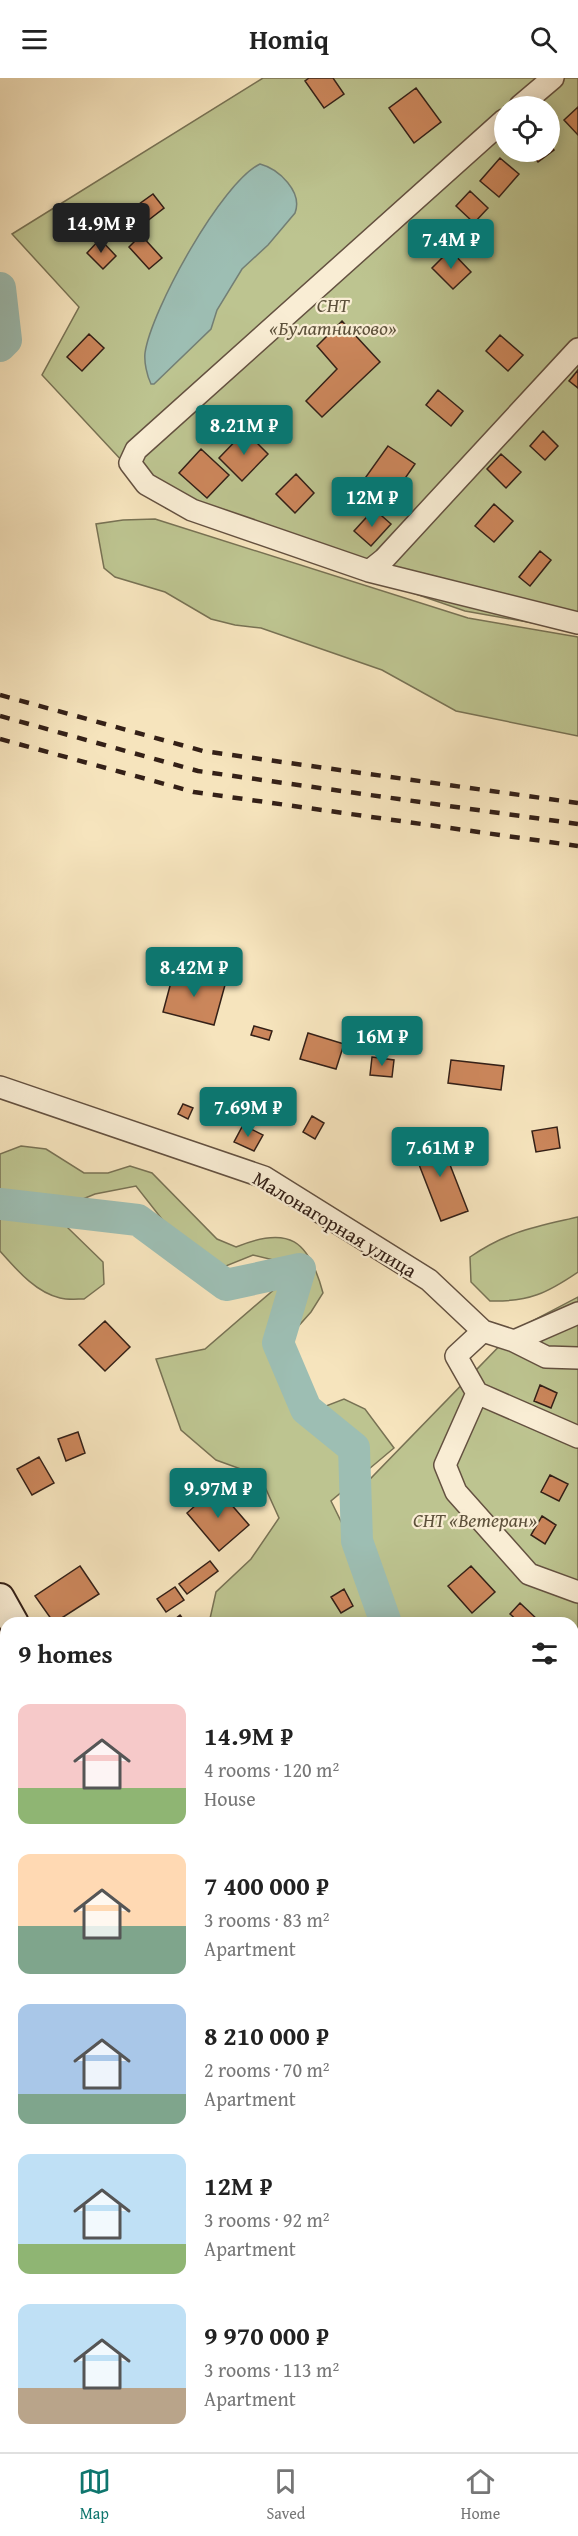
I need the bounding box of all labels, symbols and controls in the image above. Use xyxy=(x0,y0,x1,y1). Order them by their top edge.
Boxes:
text: Homiq xyxy=(249,19,329,59)
icon: menu xyxy=(18,23,51,56)
icon: search xyxy=(527,23,560,56)
map controls xyxy=(494,96,560,162)
button: locate xyxy=(494,96,560,162)
pin: 14.9M ₽ xyxy=(46,203,156,254)
text: 14.9M ₽ xyxy=(67,208,135,237)
pin: 7.4M ₽ xyxy=(402,219,500,270)
text: 7.4M ₽ xyxy=(422,224,480,253)
park label: СНТ «Булатниково» xyxy=(269,290,397,342)
pin: 8.21M ₽ xyxy=(189,405,299,456)
text: 8.21M ₽ xyxy=(210,410,278,439)
pin: 12M ₽ xyxy=(330,477,414,528)
text: 12M ₽ xyxy=(346,482,398,511)
pin: 8.42M ₽ xyxy=(139,947,249,998)
text: 8.42M ₽ xyxy=(160,952,228,981)
pin: 16M ₽ xyxy=(340,1016,424,1067)
text: 16M ₽ xyxy=(356,1021,408,1050)
pin: 7.69M ₽ xyxy=(193,1087,303,1138)
text: 7.69M ₽ xyxy=(214,1092,282,1121)
pin: 7.61M ₽ xyxy=(385,1127,495,1178)
text: 7.61M ₽ xyxy=(406,1132,474,1161)
street label: Малонагорная улица xyxy=(248,1164,423,1285)
pin: 9.97M ₽ xyxy=(163,1468,273,1519)
text: 9.97M ₽ xyxy=(184,1473,252,1502)
park label: СНТ «Ветеран» xyxy=(413,1505,537,1534)
text: 9 homes xyxy=(18,1634,113,1673)
icon: filters xyxy=(528,1637,561,1670)
text: 14.9M ₽ xyxy=(204,1716,293,1755)
icon: home xyxy=(66,1728,138,1800)
text: 4 rooms · 120 m² xyxy=(204,1755,339,1784)
text: House xyxy=(204,1784,256,1813)
text: 7 400 000 ₽ xyxy=(204,1866,329,1905)
icon: home xyxy=(66,1878,138,1950)
text: 3 rooms · 83 m² xyxy=(204,1905,330,1934)
text: Apartment xyxy=(204,1934,296,1963)
text: 8 210 000 ₽ xyxy=(204,2016,329,2055)
icon: home xyxy=(66,2028,138,2100)
text: 2 rooms · 70 m² xyxy=(204,2055,330,2084)
text: Apartment xyxy=(204,2084,296,2113)
text: 12M ₽ xyxy=(204,2166,273,2205)
icon: home xyxy=(66,2178,138,2250)
text: 3 rooms · 92 m² xyxy=(204,2205,330,2234)
text: Apartment xyxy=(204,2234,296,2263)
text: 9 970 000 ₽ xyxy=(204,2316,329,2355)
icon: home xyxy=(66,2328,138,2400)
text: 3 rooms · 113 m² xyxy=(204,2355,339,2384)
text: Apartment xyxy=(204,2384,296,2413)
tab: Map xyxy=(78,2465,111,2525)
tab: Saved xyxy=(266,2465,305,2525)
tab: Home xyxy=(461,2465,500,2525)

